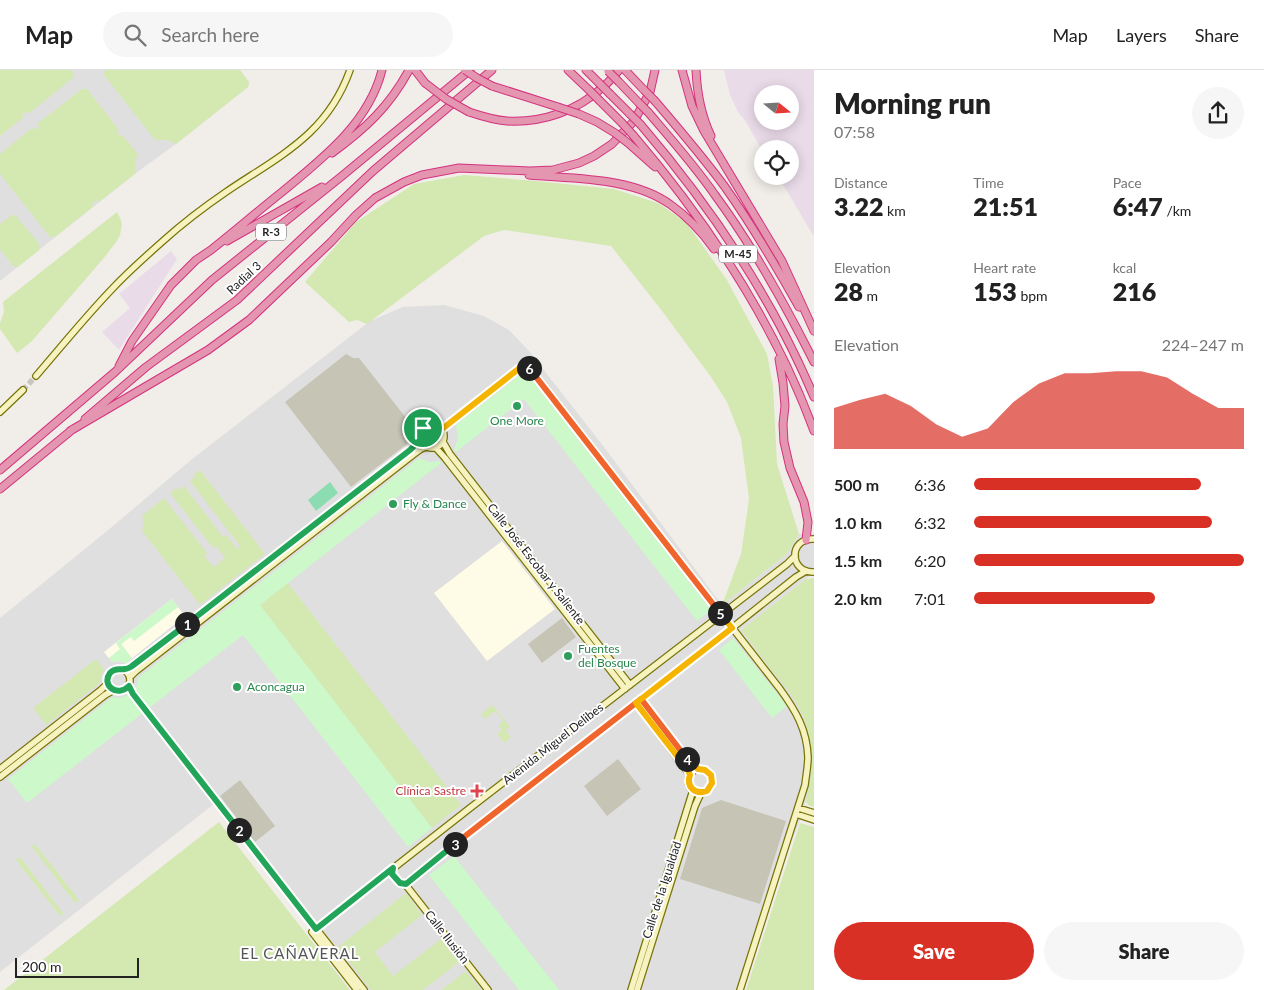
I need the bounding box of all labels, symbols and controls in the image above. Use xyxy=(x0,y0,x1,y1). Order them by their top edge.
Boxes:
search box xyxy=(103,12,453,57)
text: Map xyxy=(25,20,73,49)
icon: search xyxy=(121,21,149,49)
text: Search here xyxy=(161,23,259,46)
text: Map xyxy=(1052,24,1088,46)
text: Layers xyxy=(1116,24,1167,46)
text: Share xyxy=(1195,24,1239,46)
north arrow xyxy=(754,85,799,130)
map controls xyxy=(754,85,799,185)
text: Morning run xyxy=(834,86,991,120)
button: share xyxy=(1192,87,1244,139)
text: 07:58 xyxy=(834,122,875,141)
button: locate xyxy=(754,140,799,185)
text: Distance xyxy=(834,174,888,191)
text: Time xyxy=(973,174,1004,191)
text: Pace xyxy=(1113,174,1142,191)
text: 3.22 xyxy=(834,191,883,221)
text: 21:51 xyxy=(973,191,1038,221)
text: 6:47 xyxy=(1113,191,1163,221)
text: km xyxy=(883,202,906,219)
text: /km xyxy=(1163,202,1191,219)
road number: R-3 xyxy=(256,224,286,240)
road number: M-45 xyxy=(719,245,757,262)
street label: Radial 3 xyxy=(223,258,264,297)
text: Elevation xyxy=(834,259,891,276)
text: Heart rate xyxy=(973,259,1036,276)
text: kcal xyxy=(1113,259,1136,276)
text: 28 xyxy=(834,276,863,306)
text: 153 xyxy=(973,276,1017,306)
text: 216 xyxy=(1113,276,1156,306)
text: m xyxy=(863,287,878,304)
text: bpm xyxy=(1017,287,1048,304)
text: Elevation xyxy=(834,335,899,354)
text: 224–247 m xyxy=(1162,335,1244,354)
pin: 6 xyxy=(516,356,542,380)
text: 6 xyxy=(525,360,534,377)
marker: One More xyxy=(511,400,523,412)
pin xyxy=(402,407,444,449)
place label: One More xyxy=(490,413,544,428)
icon: arrive xyxy=(409,414,437,442)
text: 500 m xyxy=(834,475,879,494)
text: 6:36 xyxy=(914,475,946,494)
place label: Fly & Dance xyxy=(403,496,467,511)
marker: Fly & Dance xyxy=(387,498,399,510)
street label: Calle José Escobar y Saliente xyxy=(484,500,588,627)
text: 1.0 km xyxy=(834,513,882,532)
text: 6:32 xyxy=(914,513,946,532)
text: 1.5 km xyxy=(834,551,882,570)
text: 6:20 xyxy=(914,551,946,570)
text: 2.0 km xyxy=(834,589,882,608)
text: 7:01 xyxy=(914,589,946,608)
pin: 5 xyxy=(708,600,732,626)
text: 5 xyxy=(716,605,725,622)
pin: 1 xyxy=(174,612,200,636)
text: 1 xyxy=(183,616,192,633)
place label: Fuentes del Bosque xyxy=(578,641,636,670)
marker: Fuentes del Bosque xyxy=(562,650,574,662)
place label: Aconcagua xyxy=(247,679,305,694)
marker: Aconcagua xyxy=(231,681,243,693)
street label: Avenida Miguel Delibes xyxy=(499,700,606,788)
pin: 4 xyxy=(674,746,700,772)
text: 4 xyxy=(683,751,692,768)
place label: Clínica Sastre xyxy=(396,783,466,798)
marker: Clínica Sastre xyxy=(470,784,484,798)
pin: 2 xyxy=(226,818,252,842)
text: 2 xyxy=(235,822,244,839)
pin: 3 xyxy=(442,832,468,856)
text: 3 xyxy=(451,836,460,853)
street label: Calle de la Igualdad xyxy=(639,839,684,940)
street label: Calle Ilusión xyxy=(422,907,473,966)
button: Save xyxy=(834,922,1034,980)
button: Share xyxy=(1044,922,1244,980)
district label: EL CAÑAVERAL xyxy=(241,944,359,962)
scale bar xyxy=(15,955,139,978)
text: 200 m xyxy=(22,958,61,975)

